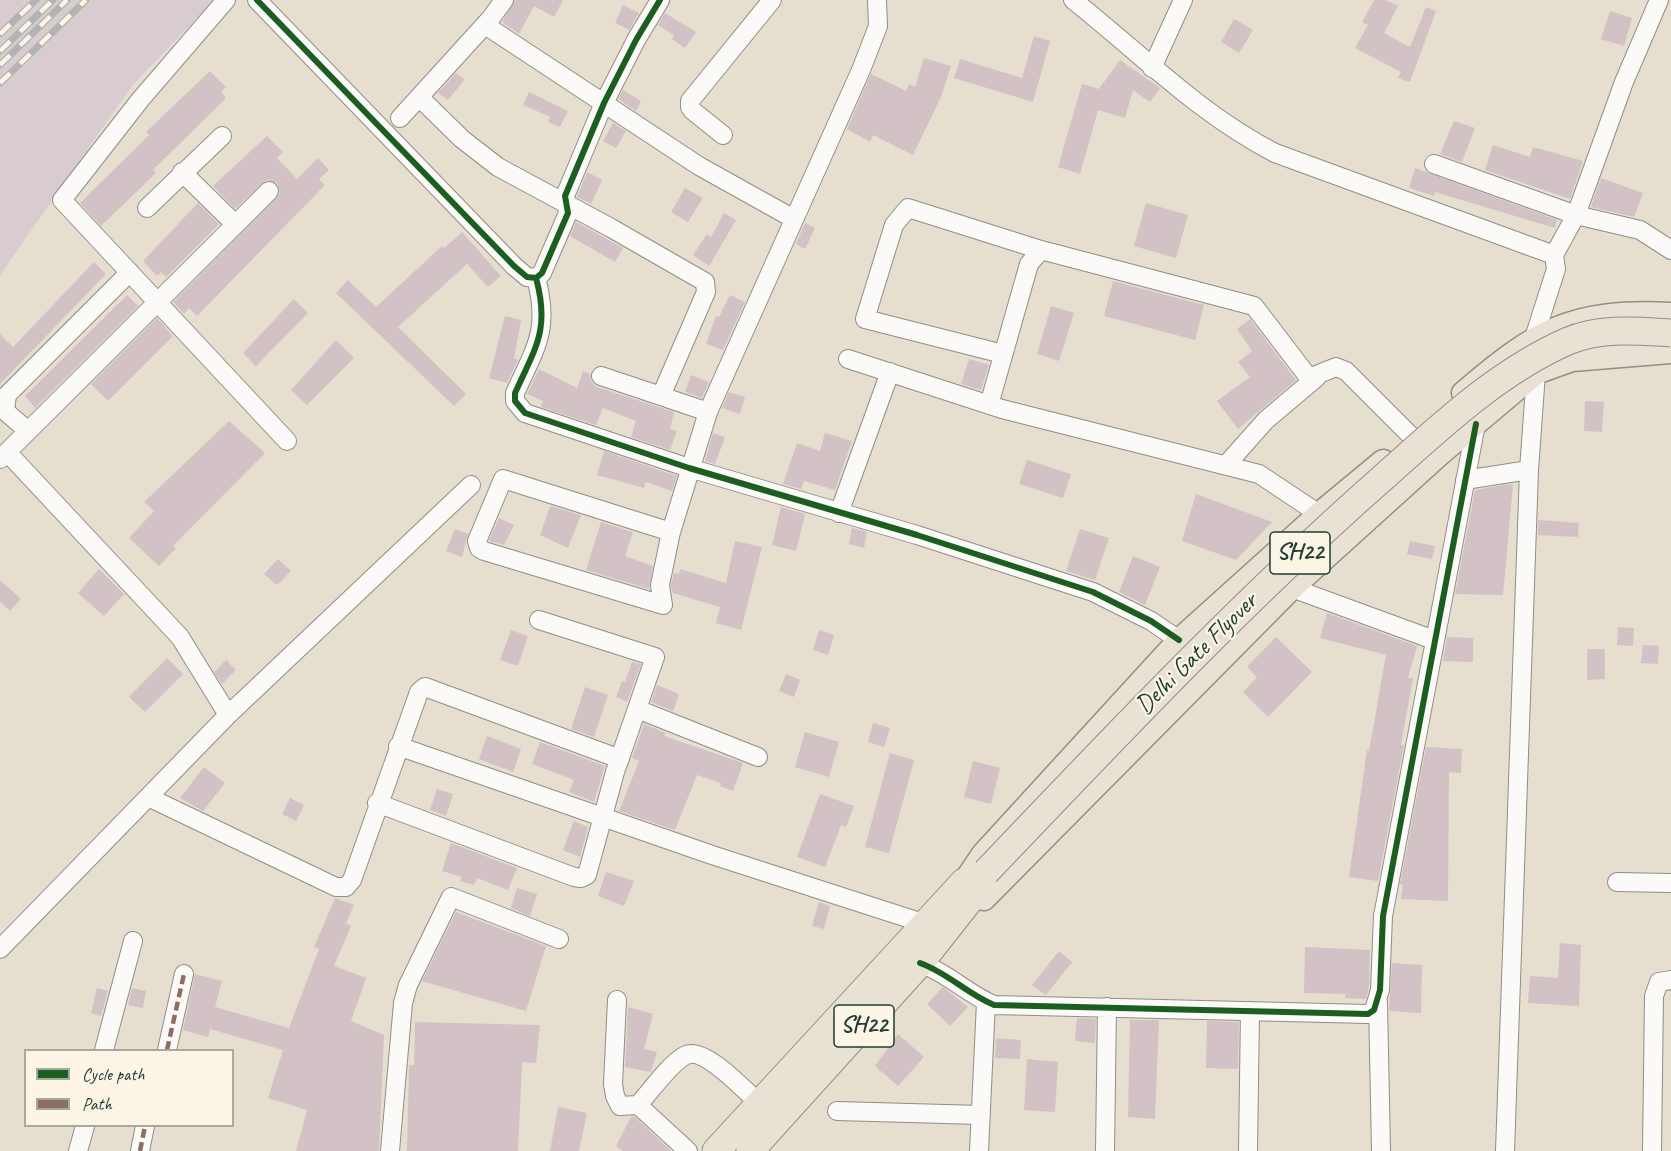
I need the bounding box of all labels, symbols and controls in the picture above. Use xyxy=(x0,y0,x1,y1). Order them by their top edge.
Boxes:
road number: SH22 xyxy=(1270,532,1330,574)
street label: Delhi Gate Flyover xyxy=(1129,586,1265,722)
road number: SH22 xyxy=(834,1005,894,1047)
legend xyxy=(24,1049,234,1127)
text: Cycle path xyxy=(82,1063,144,1085)
text: Path xyxy=(82,1093,112,1115)

